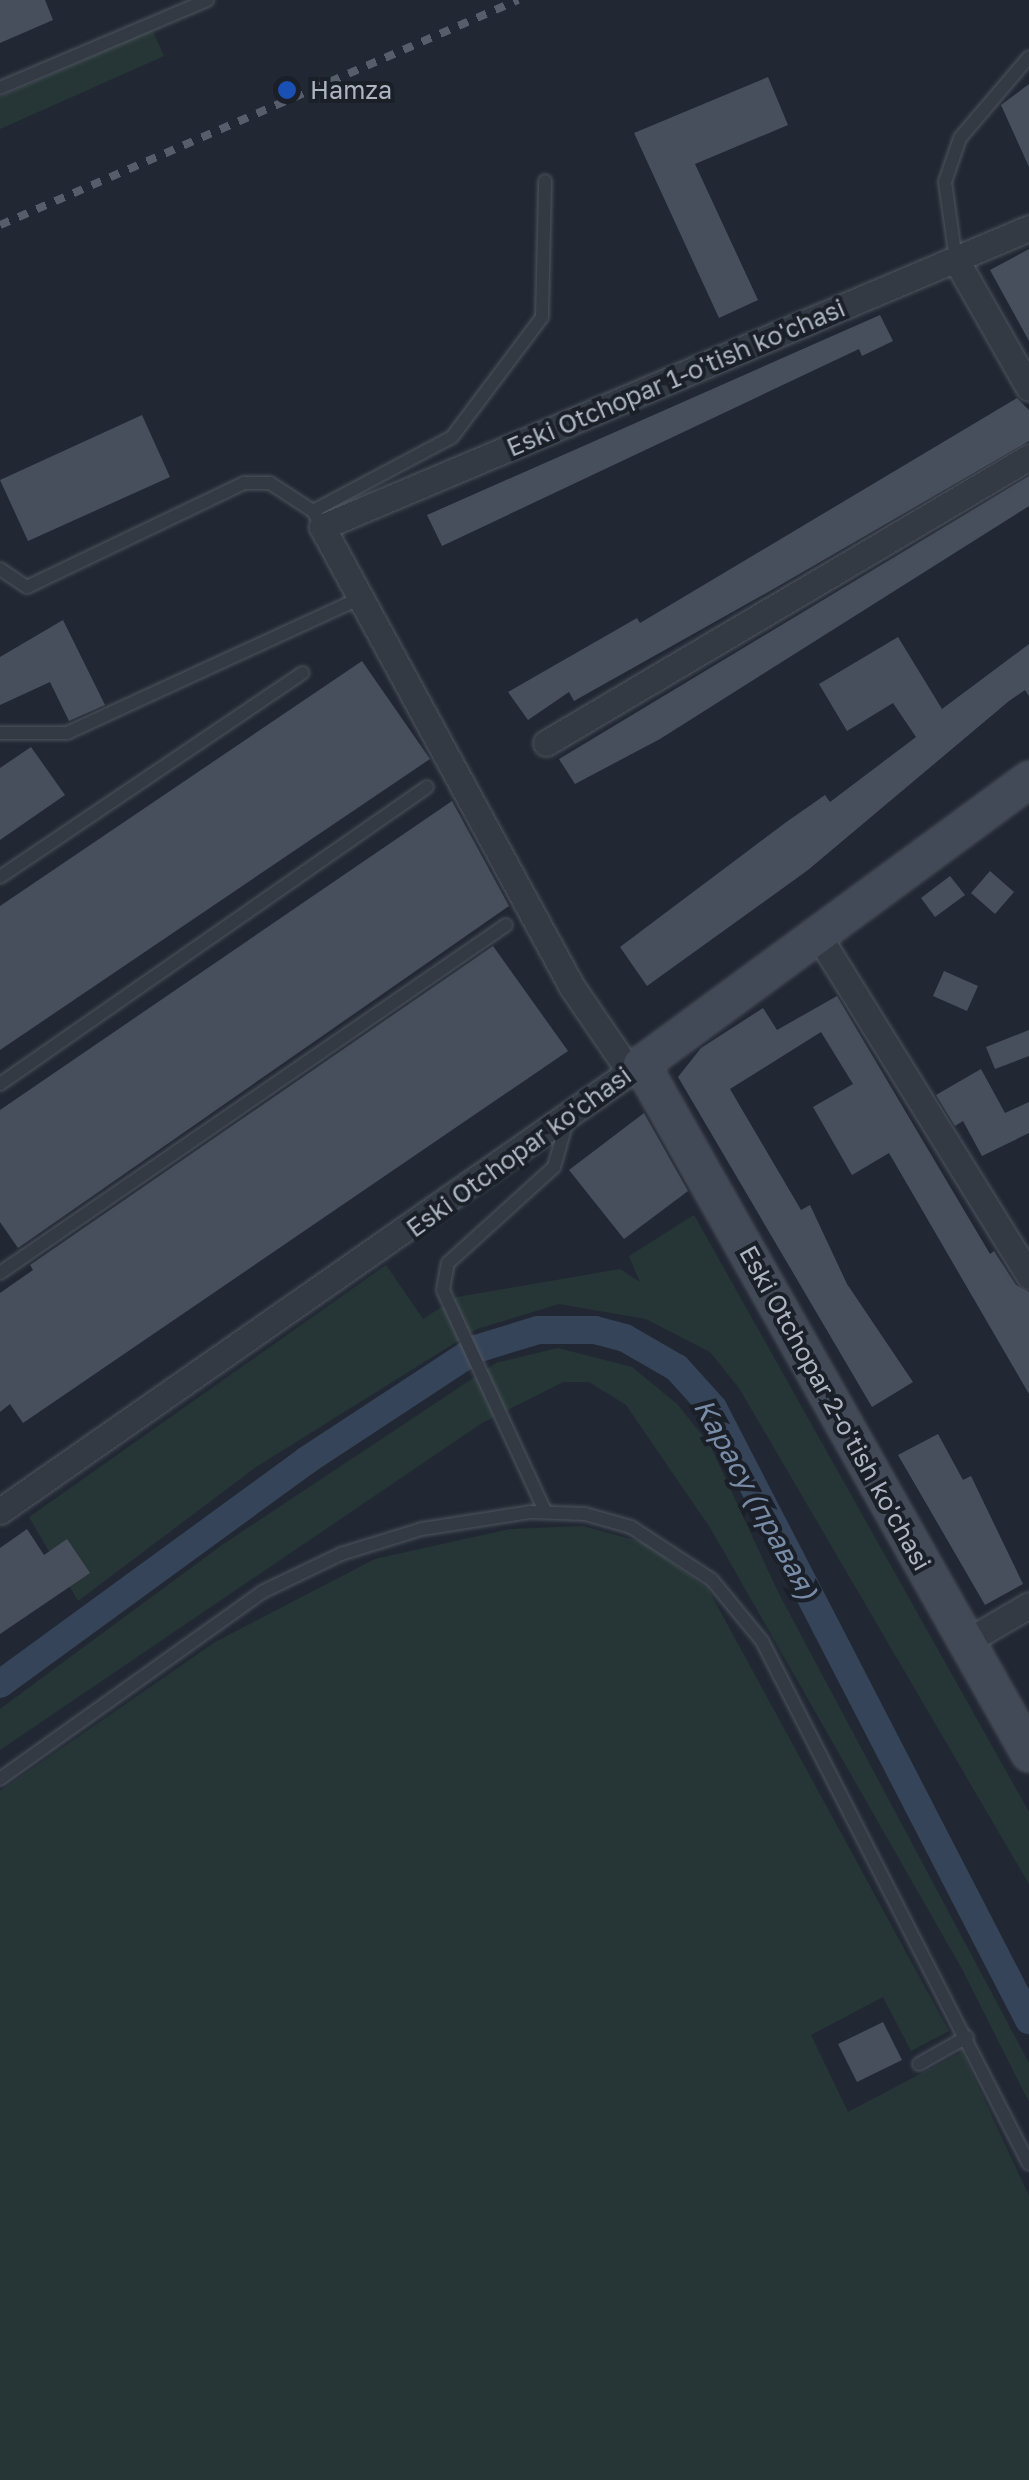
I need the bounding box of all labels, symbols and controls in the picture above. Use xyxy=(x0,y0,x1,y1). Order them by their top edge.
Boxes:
place label: Hamza xyxy=(310,75,392,105)
marker: Hamza xyxy=(274,77,300,103)
street label: Eski Otchopar 1-o'tish ko'chasi xyxy=(502,293,850,463)
street label: Eski Otchopar ko'chasi xyxy=(401,1060,637,1244)
street label: Eski Otchopar 2-o'tish ko'chasi xyxy=(733,1240,937,1576)
water label: Карасу (правая) xyxy=(687,1393,825,1605)

